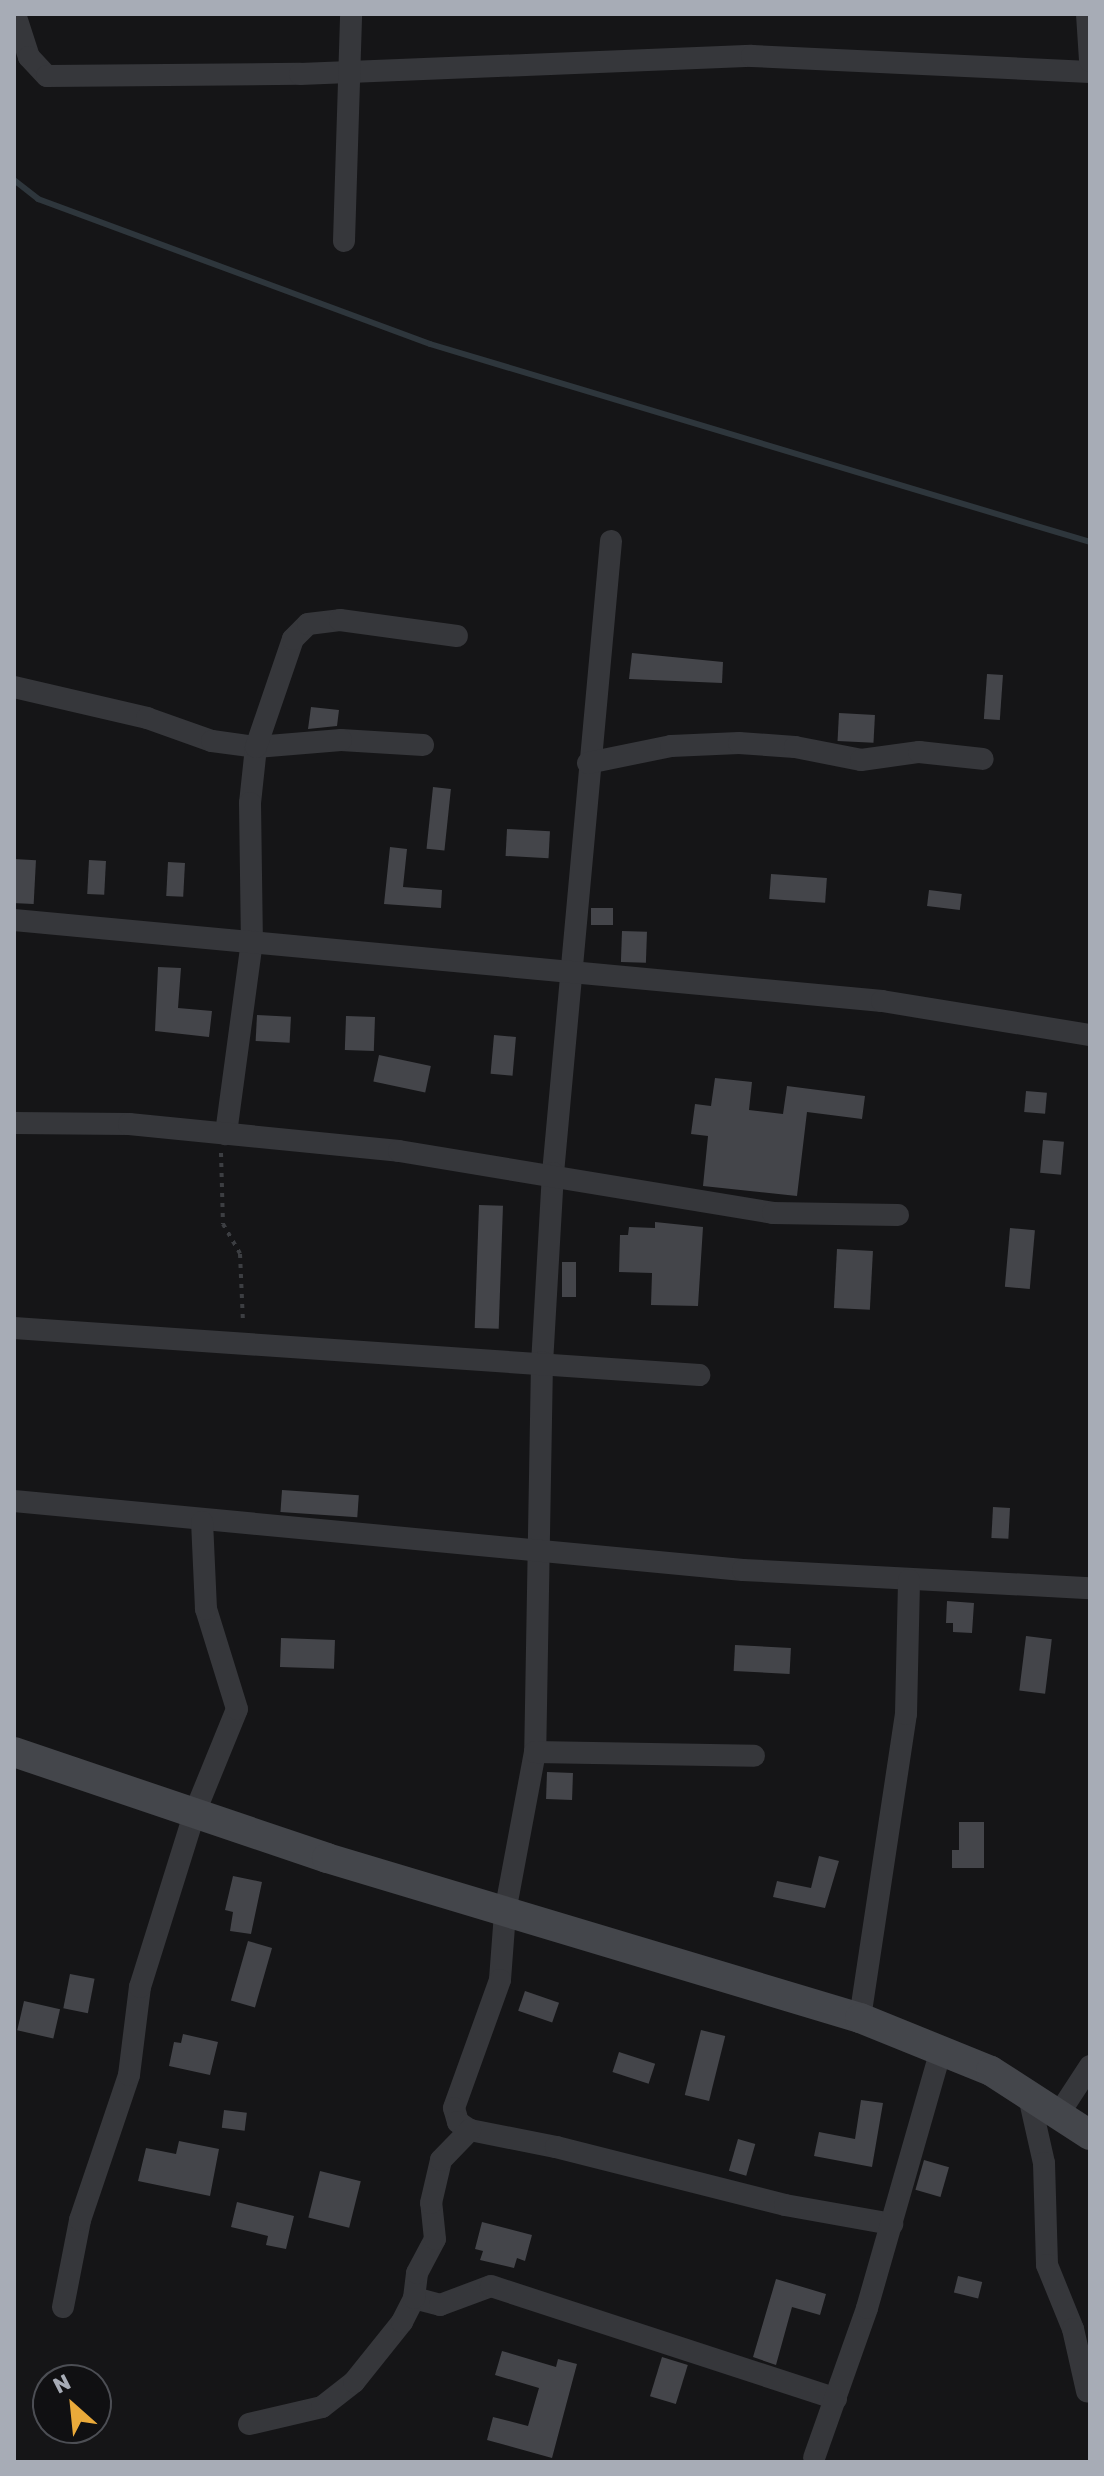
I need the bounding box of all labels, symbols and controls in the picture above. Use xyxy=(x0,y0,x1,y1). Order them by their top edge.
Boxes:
north arrow xyxy=(32,2364,112,2444)
text: N xyxy=(49,2368,75,2400)

